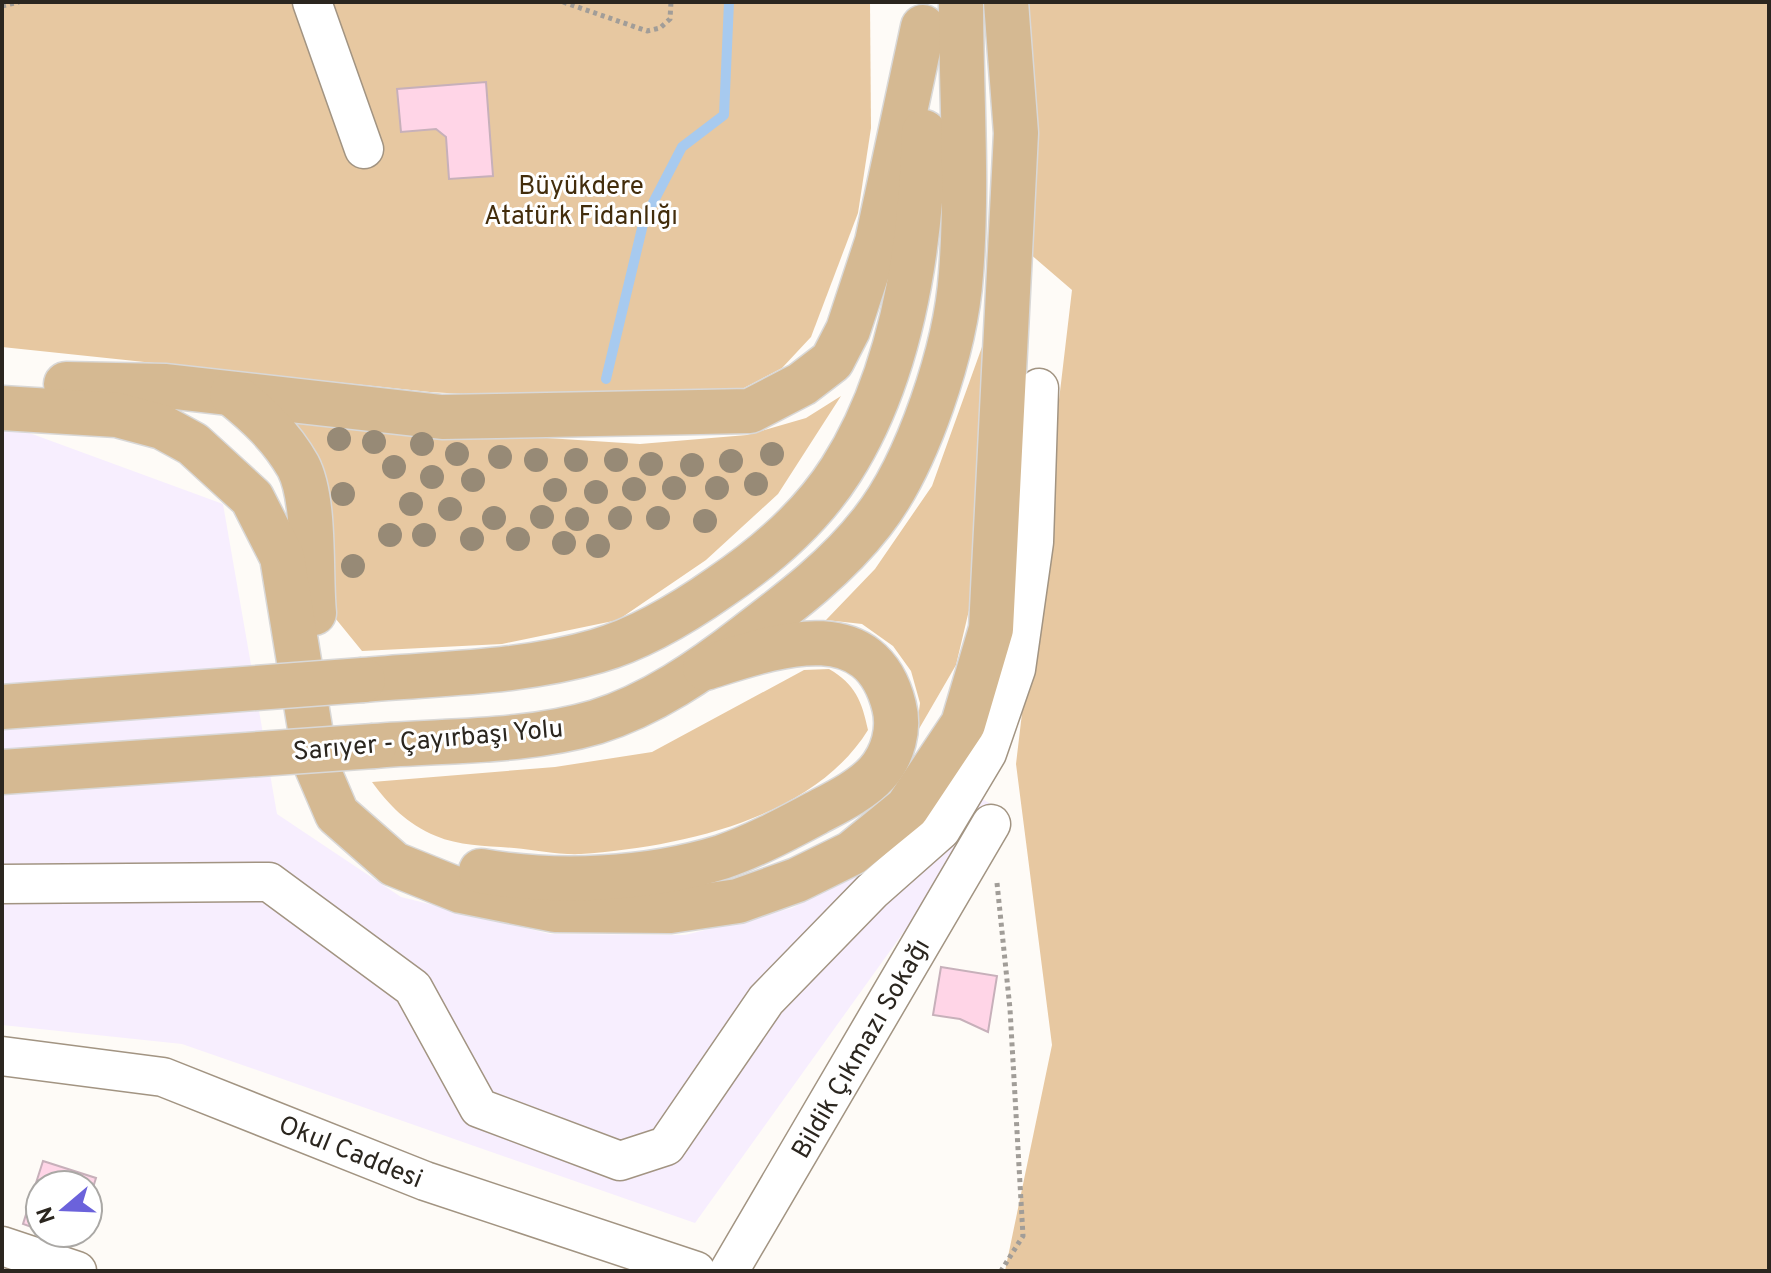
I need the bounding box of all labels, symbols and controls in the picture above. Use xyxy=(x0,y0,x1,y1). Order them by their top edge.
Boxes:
park label: Büyükdere Atatürk Fidanlığı xyxy=(484,171,678,234)
street label: Sarıyer - Çayırbaşı Yolu xyxy=(292,713,565,770)
street label: Bildik Çıkmazı Sokağı xyxy=(786,933,939,1165)
street label: Okul Caddesi xyxy=(273,1109,427,1197)
north arrow xyxy=(24,1169,104,1249)
text: N xyxy=(32,1203,63,1227)

